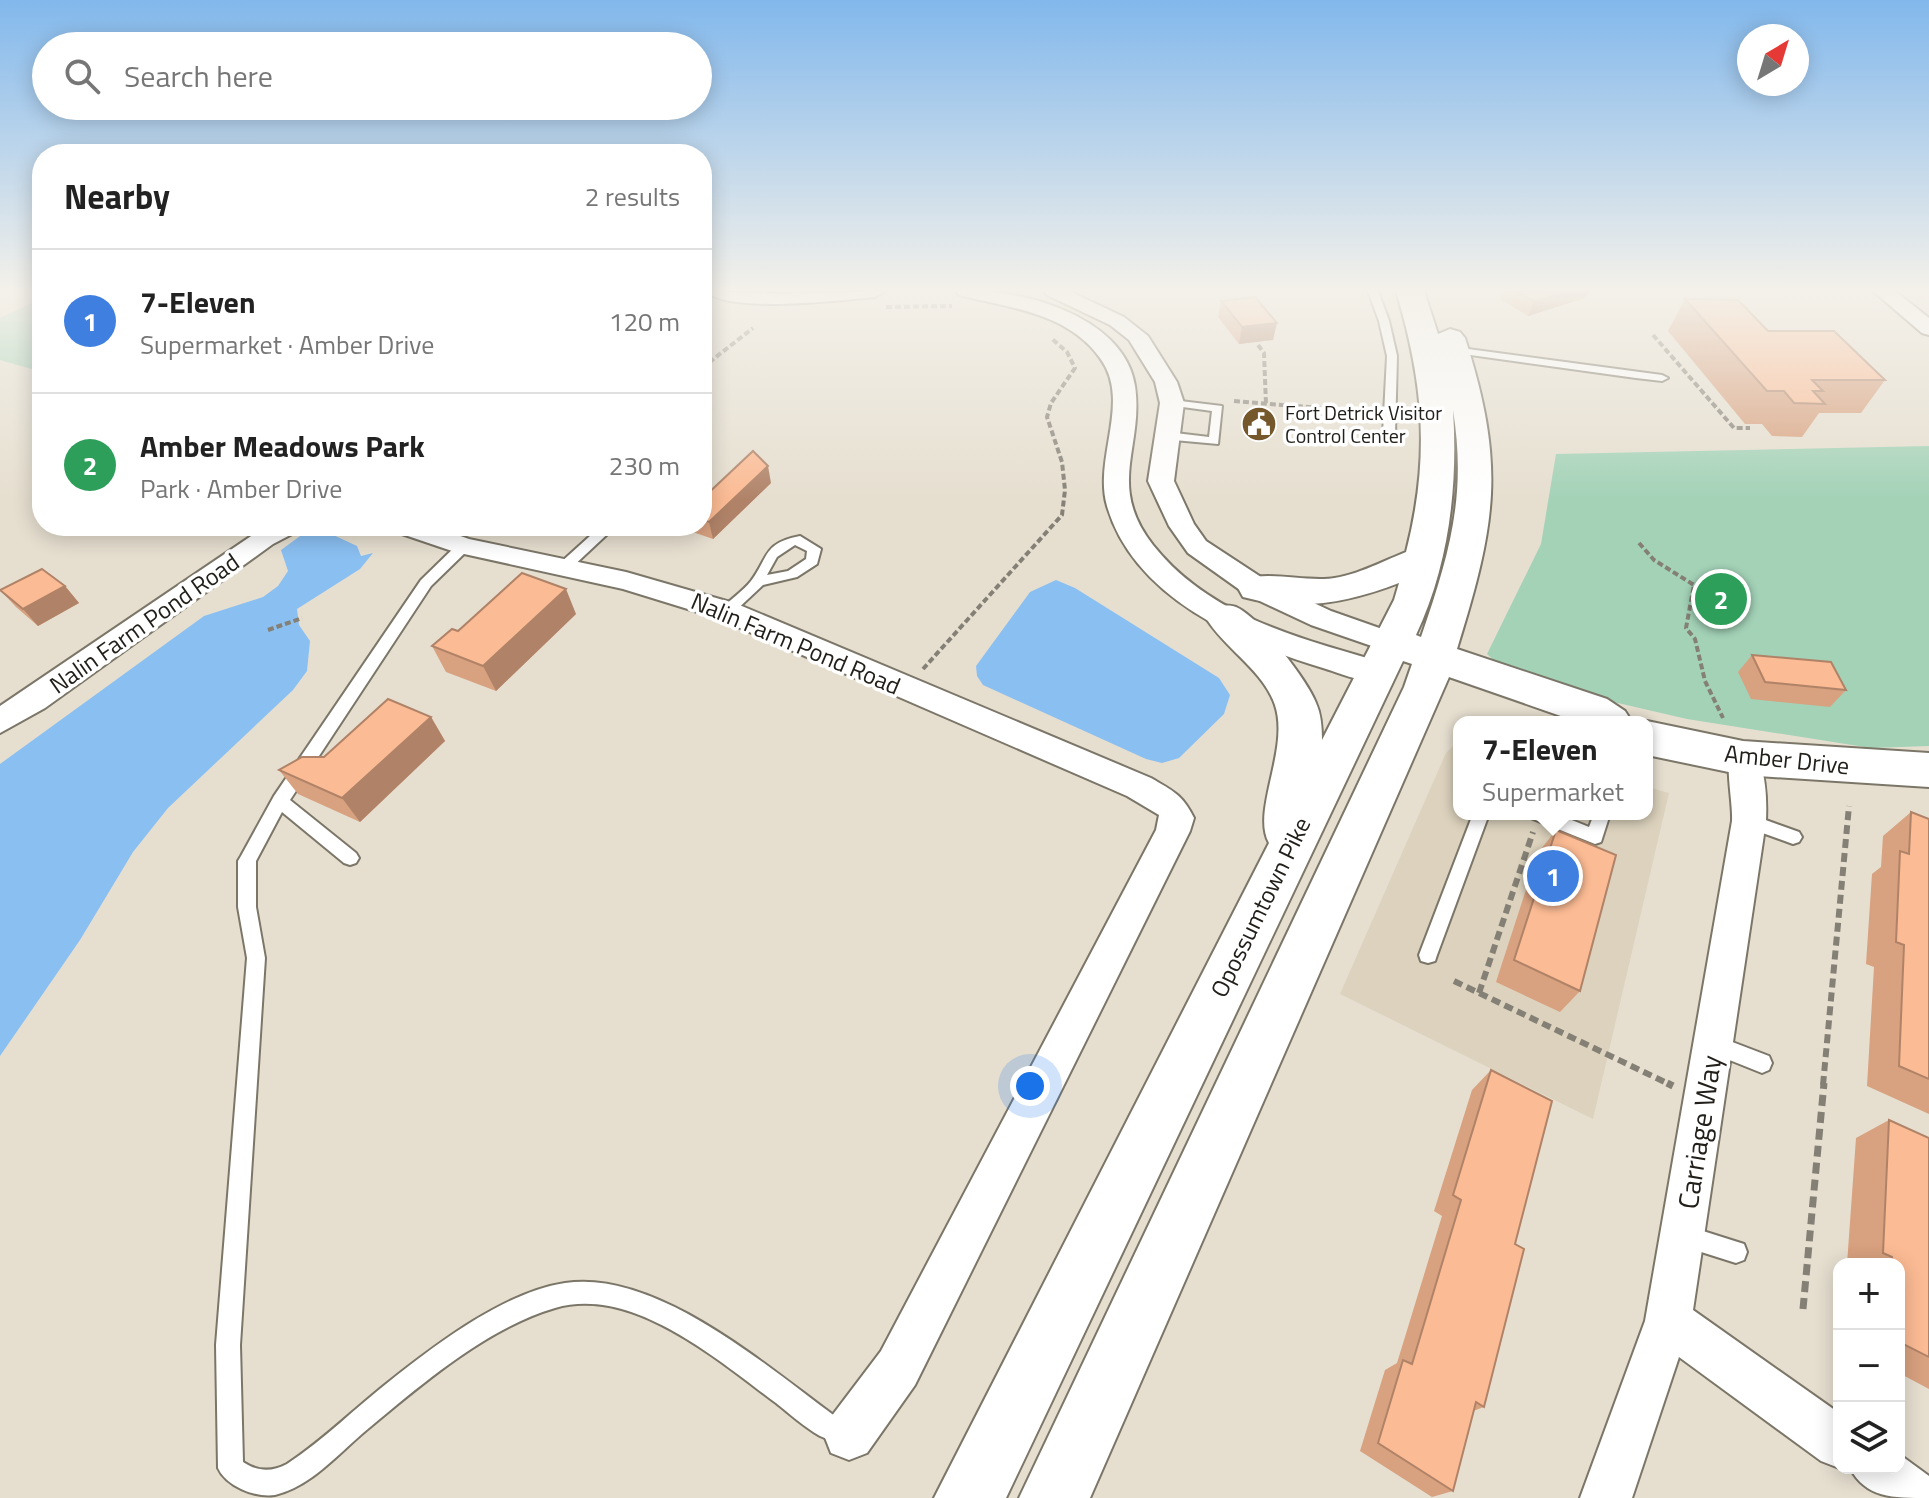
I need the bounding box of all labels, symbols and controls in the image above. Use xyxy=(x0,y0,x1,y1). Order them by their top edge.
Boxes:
north arrow xyxy=(1737,24,1809,96)
search box xyxy=(32,32,712,120)
text: Search here xyxy=(124,53,273,99)
icon: search xyxy=(60,54,104,98)
text: Nearby xyxy=(64,170,170,222)
text: 2 results xyxy=(585,177,680,216)
text: 7-Eleven xyxy=(140,279,256,325)
text: 1 xyxy=(83,302,97,341)
text: 120 m xyxy=(609,302,680,341)
text: Supermarket · Amber Drive xyxy=(140,325,434,364)
place label: Fort Detrick Visitor Control Center xyxy=(1285,397,1442,451)
public building icon: Fort Detrick Visitor Control Center xyxy=(1240,405,1278,443)
text: Amber Meadows Park xyxy=(140,423,425,469)
text: 2 xyxy=(83,446,97,485)
text: 230 m xyxy=(609,446,680,485)
text: Park · Amber Drive xyxy=(140,469,342,508)
street label: Nalin Farm Pond Road xyxy=(42,544,246,702)
pin: 2 xyxy=(1695,569,1747,629)
street label: Nalin Farm Pond Road xyxy=(686,583,906,703)
popup xyxy=(1453,716,1653,820)
text: 7-Eleven xyxy=(1482,726,1598,772)
street label: Amber Drive xyxy=(1723,735,1851,783)
text: Supermarket xyxy=(1482,772,1624,811)
street label: Opossumtown Pike xyxy=(1201,811,1319,1003)
pin: 1 xyxy=(1527,846,1579,906)
street label: Carriage Way xyxy=(1666,1052,1732,1212)
your location xyxy=(1010,1066,1050,1106)
map controls xyxy=(1833,1258,1905,1474)
button: + xyxy=(1833,1258,1905,1330)
button: − xyxy=(1833,1330,1905,1402)
button: layers xyxy=(1833,1402,1905,1474)

